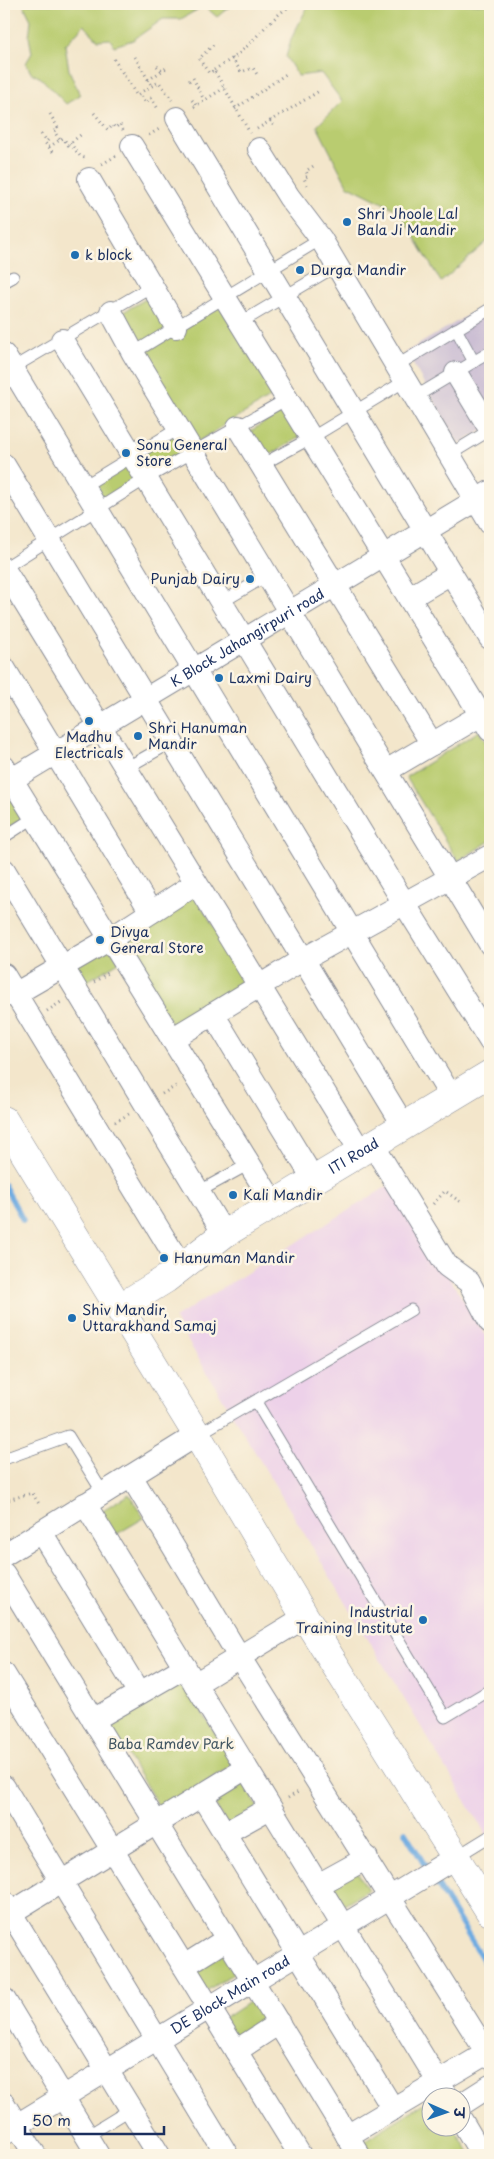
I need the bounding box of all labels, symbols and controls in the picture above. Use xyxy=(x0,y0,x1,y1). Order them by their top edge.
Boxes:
place label: Shri Jhoole Lal Bala Ji Mandir xyxy=(357,203,458,240)
marker: Shri Jhoole Lal Bala Ji Mandir xyxy=(341,216,353,228)
place label: k block xyxy=(85,244,132,265)
marker: k block xyxy=(69,249,81,261)
place label: Durga Mandir xyxy=(310,259,407,280)
marker: Durga Mandir xyxy=(294,264,306,276)
place label: Sonu General Store xyxy=(136,434,227,471)
marker: Sonu General Store xyxy=(120,447,132,459)
place label: Punjab Dairy xyxy=(150,568,240,589)
marker: Punjab Dairy xyxy=(244,573,256,585)
street label: K Block Jahangirpuri road xyxy=(166,583,328,692)
place label: Laxmi Dairy xyxy=(229,667,312,688)
marker: Laxmi Dairy xyxy=(213,672,225,684)
marker: Madhu Electricals xyxy=(83,715,95,727)
place label: Shri Hanuman Mandir xyxy=(148,717,247,754)
place label: Madhu Electricals xyxy=(55,726,123,763)
marker: Shri Hanuman Mandir xyxy=(132,730,144,742)
place label: Divya General Store xyxy=(110,921,204,958)
marker: Divya General Store xyxy=(94,934,106,946)
street label: ITI Road xyxy=(324,1132,383,1179)
place label: Kali Mandir xyxy=(243,1184,323,1205)
marker: Kali Mandir xyxy=(227,1189,239,1201)
place label: Hanuman Mandir xyxy=(174,1247,295,1268)
marker: Hanuman Mandir xyxy=(158,1252,170,1264)
place label: Shiv Mandir, Uttarakhand Samaj xyxy=(82,1299,217,1336)
marker: Shiv Mandir, Uttarakhand Samaj xyxy=(66,1312,78,1324)
place label: Industrial Training Institute xyxy=(296,1601,413,1638)
marker: Industrial Training Institute xyxy=(417,1614,429,1626)
park label: Baba Ramdev Park xyxy=(108,1733,235,1754)
street label: DE Block Main road xyxy=(166,1950,294,2039)
north arrow xyxy=(422,2086,472,2136)
scale bar xyxy=(25,2104,164,2136)
text: उ xyxy=(449,2105,470,2119)
text: 50 m xyxy=(32,2108,71,2131)

